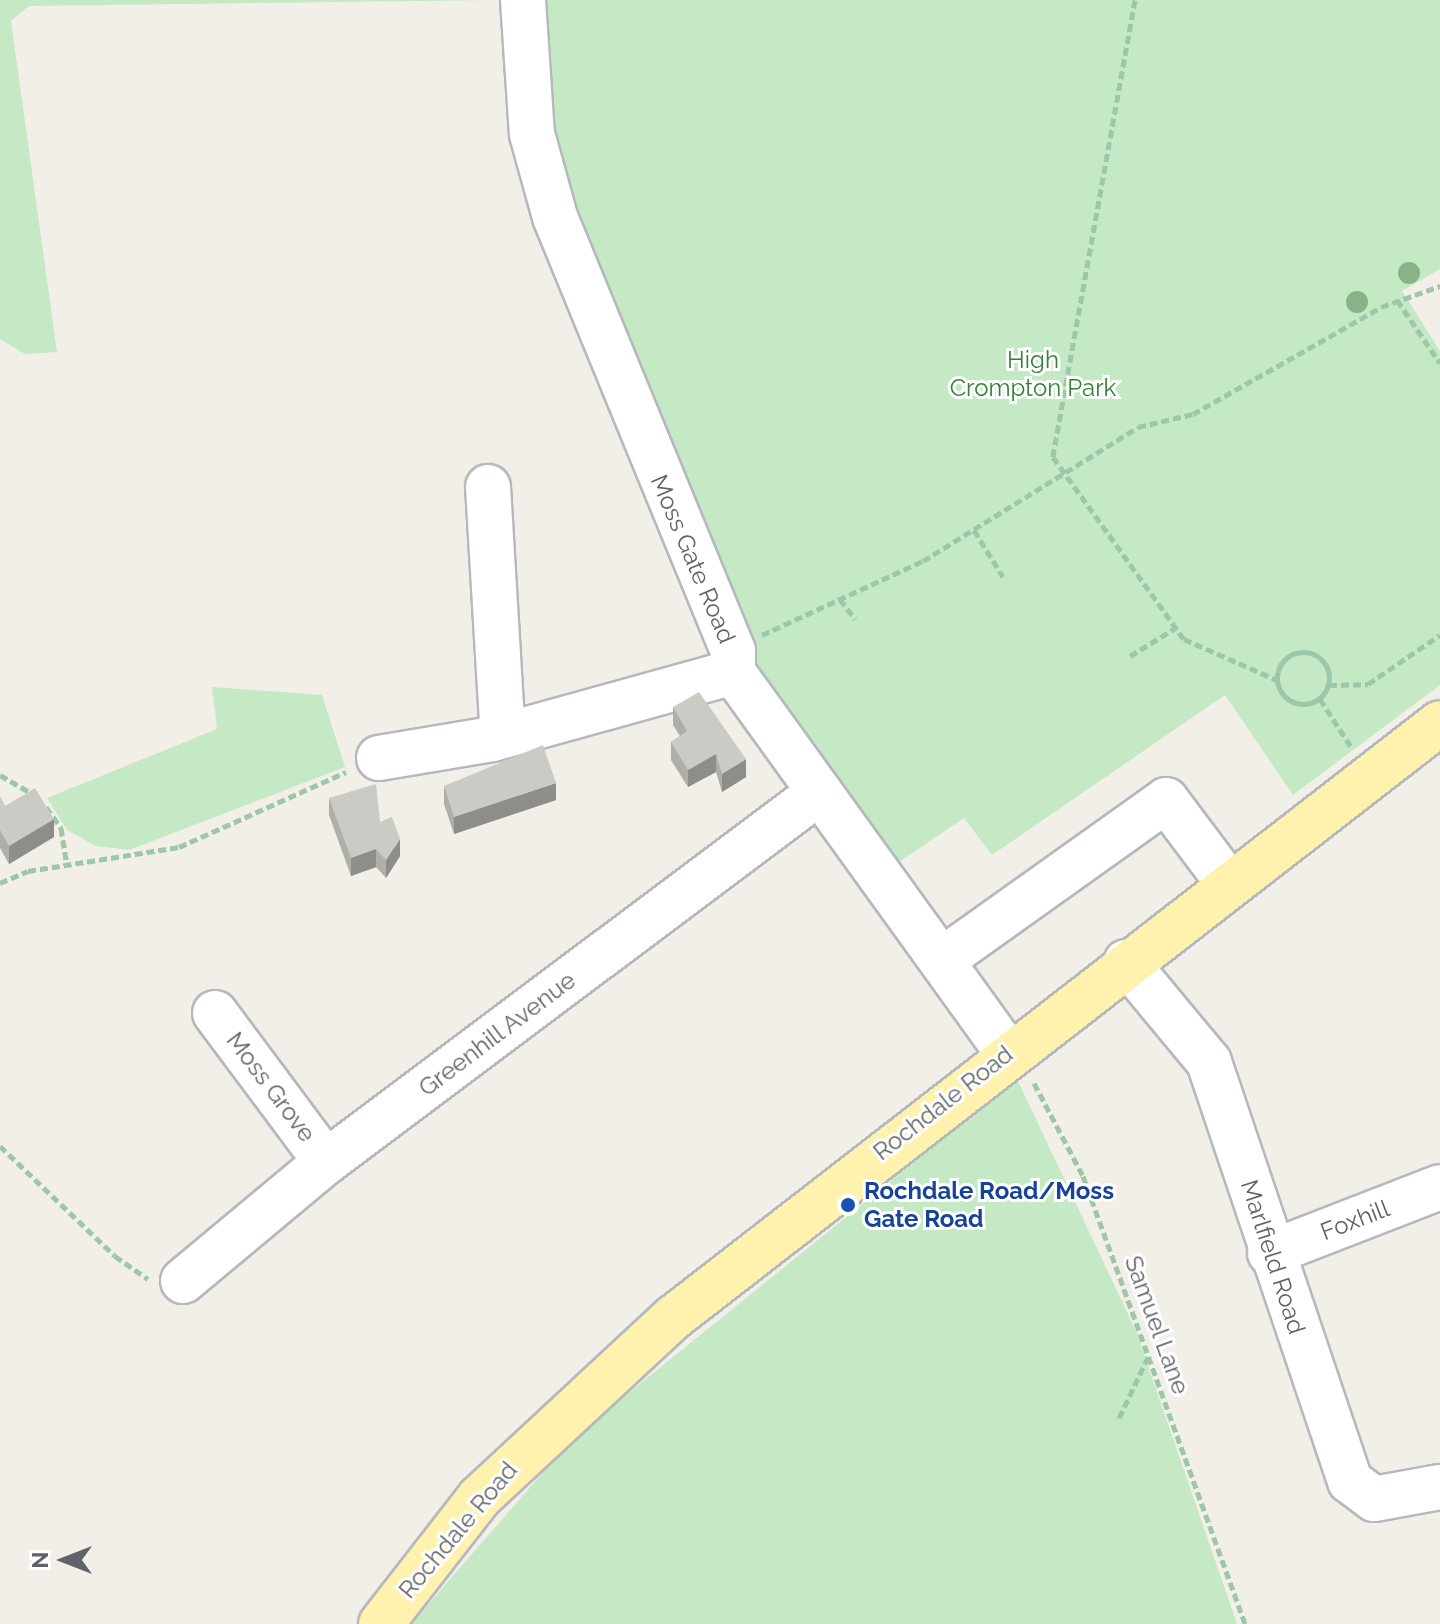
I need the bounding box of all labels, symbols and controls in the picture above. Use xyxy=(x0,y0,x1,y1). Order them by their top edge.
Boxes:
park label: High Crompton Park xyxy=(950,346,1116,402)
street label: Moss Gate Road xyxy=(645,470,741,648)
street label: Greenhill Avenue xyxy=(412,965,582,1103)
street label: Moss Grove xyxy=(220,1026,322,1148)
street label: Rochdale Road xyxy=(868,1040,1018,1166)
street label: Marlfield Road xyxy=(1235,1176,1311,1338)
place label: Rochdale Road/Moss Gate Road xyxy=(864,1177,1114,1233)
street label: Foxhill xyxy=(1316,1194,1394,1246)
marker: Rochdale Road/Moss Gate Road xyxy=(839,1196,857,1214)
street label: Samuel Lane xyxy=(1119,1252,1195,1398)
street label: Rochdale Road xyxy=(393,1456,523,1604)
north arrow xyxy=(24,1520,104,1600)
text: N xyxy=(27,1552,53,1568)

